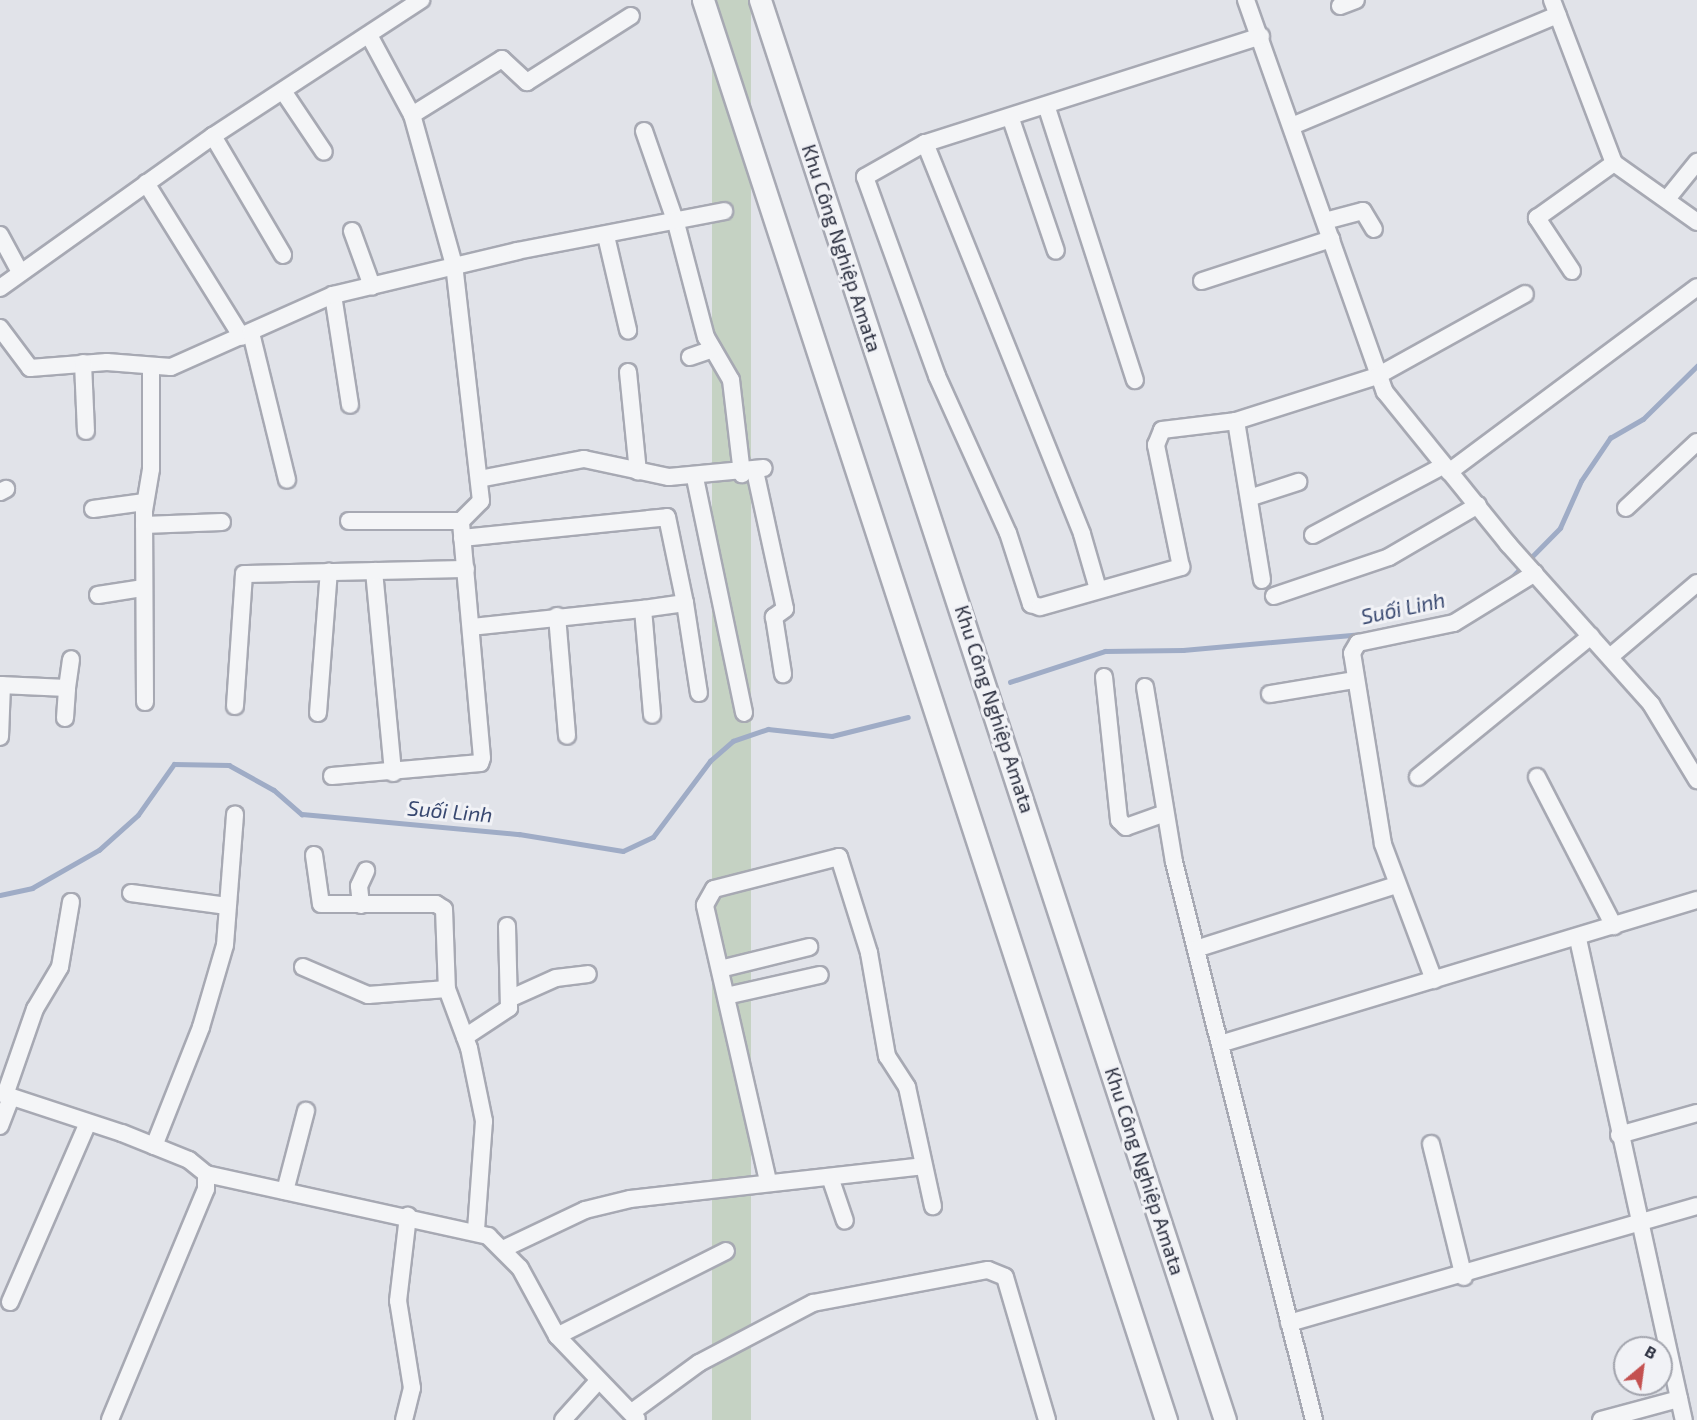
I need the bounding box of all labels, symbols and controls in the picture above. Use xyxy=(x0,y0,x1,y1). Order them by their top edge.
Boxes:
street label: Khu Công Nghiệp Amata xyxy=(797,141,887,355)
water label: Suối Linh xyxy=(1359,587,1447,629)
street label: Khu Công Nghiệp Amata xyxy=(950,602,1040,816)
water label: Suối Linh xyxy=(406,795,494,827)
street label: Khu Công Nghiệp Amata xyxy=(1100,1064,1190,1278)
north arrow xyxy=(1613,1336,1673,1396)
text: B xyxy=(1642,1341,1660,1362)

